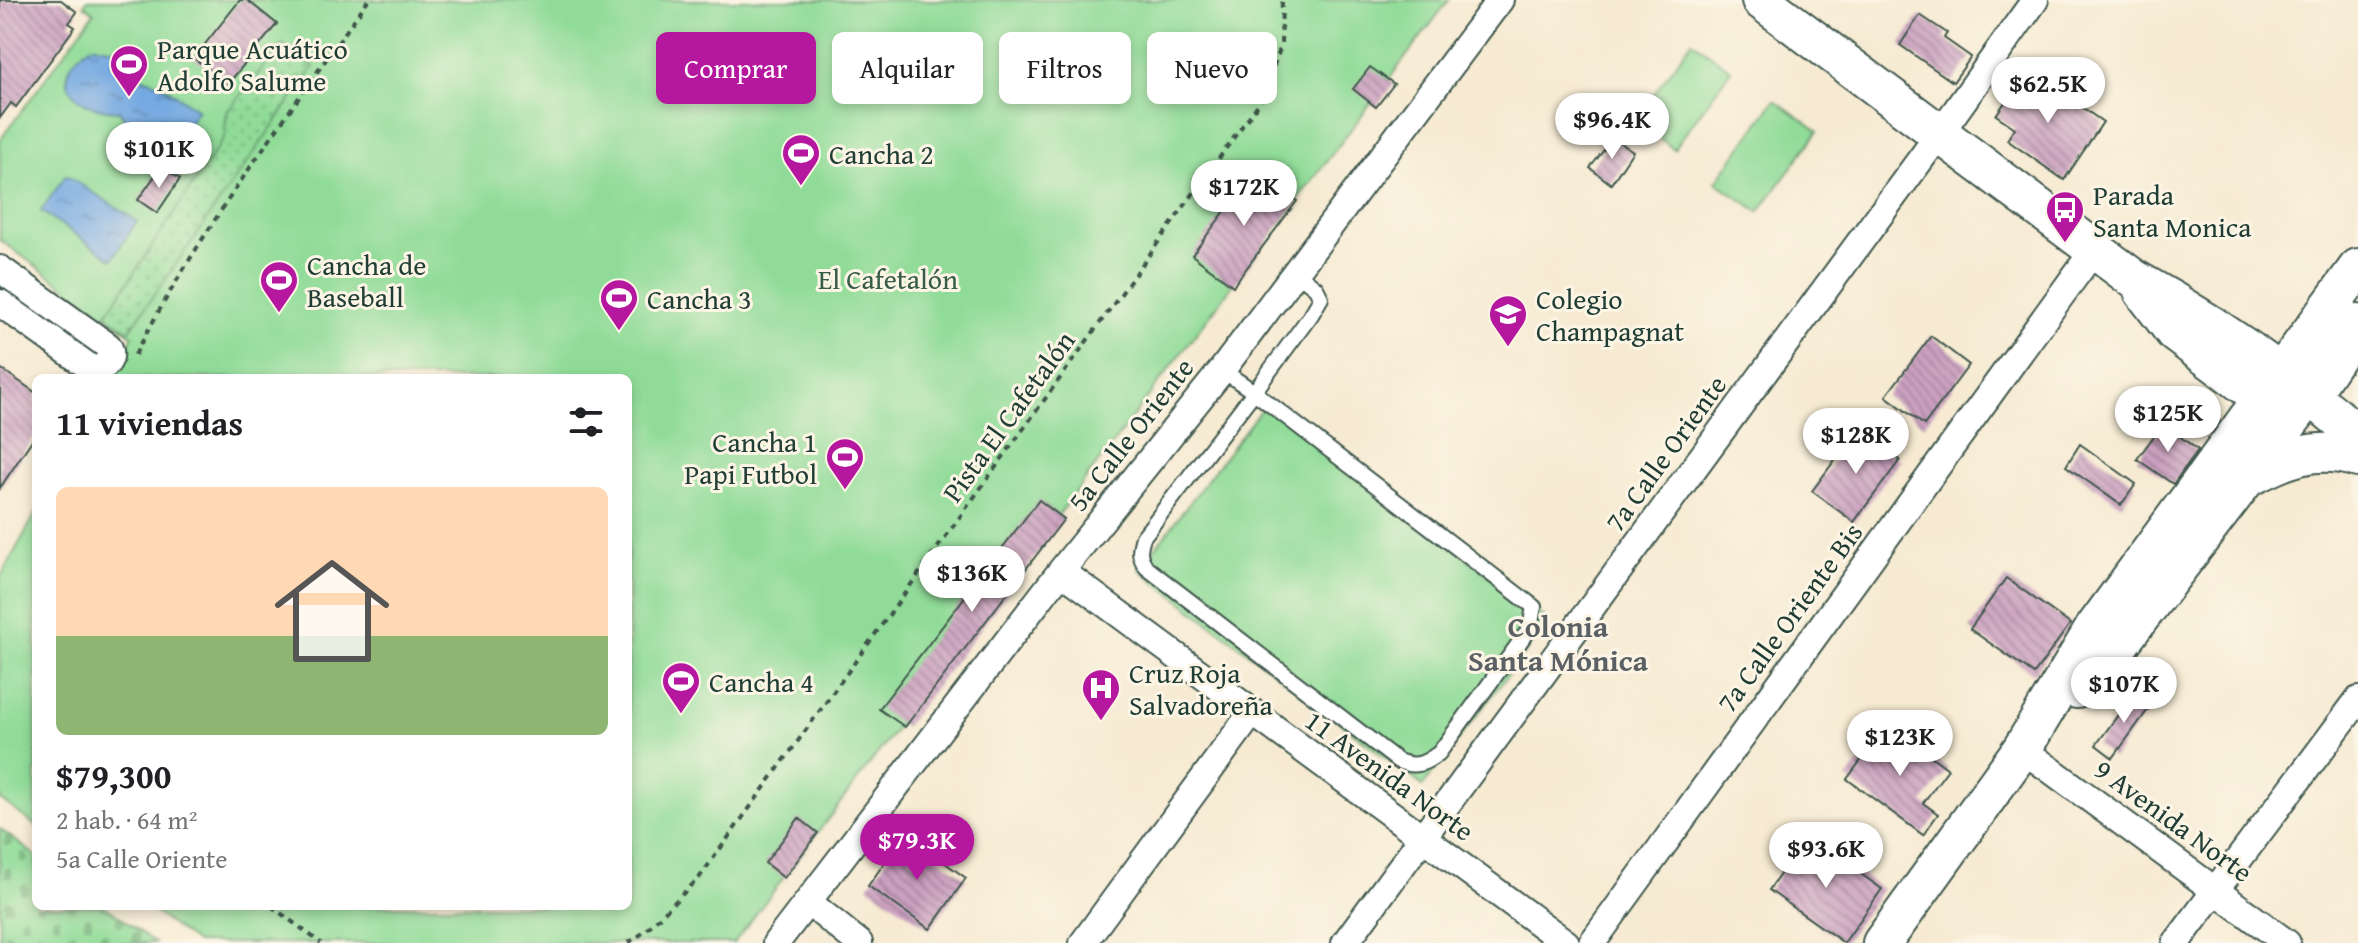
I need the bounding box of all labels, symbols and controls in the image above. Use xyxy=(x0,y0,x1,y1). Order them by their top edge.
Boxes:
place label: Parque Acuático Adolfo Salume xyxy=(157,28,348,101)
chip: Comprar xyxy=(656,32,816,104)
chip: Alquilar xyxy=(832,32,983,104)
chip: Filtros xyxy=(999,32,1131,104)
chip: Nuevo xyxy=(1147,32,1277,104)
sports icon: Parque Acuático Adolfo Salume xyxy=(108,43,150,98)
pin: $62.5K xyxy=(1983,57,2113,125)
text: $62.5K xyxy=(2009,63,2087,102)
pin: $96.4K xyxy=(1547,93,1677,161)
text: $96.4K xyxy=(1573,99,1651,138)
pin: $101K xyxy=(103,122,215,190)
text: $101K xyxy=(124,128,194,167)
sports icon: Cancha 2 xyxy=(780,132,822,187)
place label: Cancha 2 xyxy=(829,133,934,174)
pin: $172K xyxy=(1188,160,1300,228)
text: $172K xyxy=(1209,166,1279,205)
place label: Parada Santa Monica xyxy=(2093,174,2252,247)
bus stop icon: Parada Santa Monica xyxy=(2044,189,2086,244)
place label: Cancha de Baseball xyxy=(307,244,426,317)
park label: El Cafetalón xyxy=(818,258,958,299)
sports icon: Cancha de Baseball xyxy=(258,259,300,314)
sports icon: Cancha 3 xyxy=(598,277,640,332)
place label: Cancha 3 xyxy=(647,278,752,319)
place label: Colegio Champagnat xyxy=(1536,278,1684,351)
school or university icon: Colegio Champagnat xyxy=(1487,293,1529,348)
street label: Pista El Cafetalón xyxy=(932,322,1084,510)
street label: 5a Calle Oriente xyxy=(1057,349,1203,519)
street label: 7a Calle Oriente xyxy=(1594,366,1736,540)
pin: $125K xyxy=(2112,386,2224,454)
text: $125K xyxy=(2133,392,2203,431)
text: 11 viviendas xyxy=(56,398,243,447)
icon: filters xyxy=(564,400,608,444)
pin: $128K xyxy=(1800,408,1912,476)
text: $128K xyxy=(1821,414,1891,453)
place label: Cancha 1 Papi Futbol xyxy=(684,421,817,494)
sports icon: Cancha 1 Papi Futbol xyxy=(824,436,866,491)
street label: 7a Calle Oriente Bis xyxy=(1706,514,1872,720)
icon: home xyxy=(260,539,404,683)
pin: $136K xyxy=(916,546,1028,614)
text: $136K xyxy=(937,552,1007,591)
district label: Colonia Santa Mónica xyxy=(1468,604,1649,682)
place label: Cruz Roja Salvadoreña xyxy=(1129,652,1274,725)
pin: $107K xyxy=(2068,657,2180,725)
sports icon: Cancha 4 xyxy=(660,660,702,715)
place label: Cancha 4 xyxy=(709,661,814,702)
text: $107K xyxy=(2089,663,2159,702)
hospital icon: Cruz Roja Salvadoreña xyxy=(1080,667,1122,722)
street label: 11 Avenida Norte xyxy=(1297,700,1483,850)
pin: $123K xyxy=(1844,710,1956,778)
text: $123K xyxy=(1865,716,1935,755)
street label: 9 Avenida Norte xyxy=(2086,749,2262,891)
text: $79,300 xyxy=(56,751,171,800)
text: 2 hab. · 64 m² xyxy=(56,800,197,839)
pin: $79.3K xyxy=(852,814,982,882)
text: $79.3K xyxy=(878,820,956,859)
pin: $93.6K xyxy=(1761,822,1891,890)
text: $93.6K xyxy=(1787,828,1865,867)
text: 5a Calle Oriente xyxy=(56,839,227,878)

